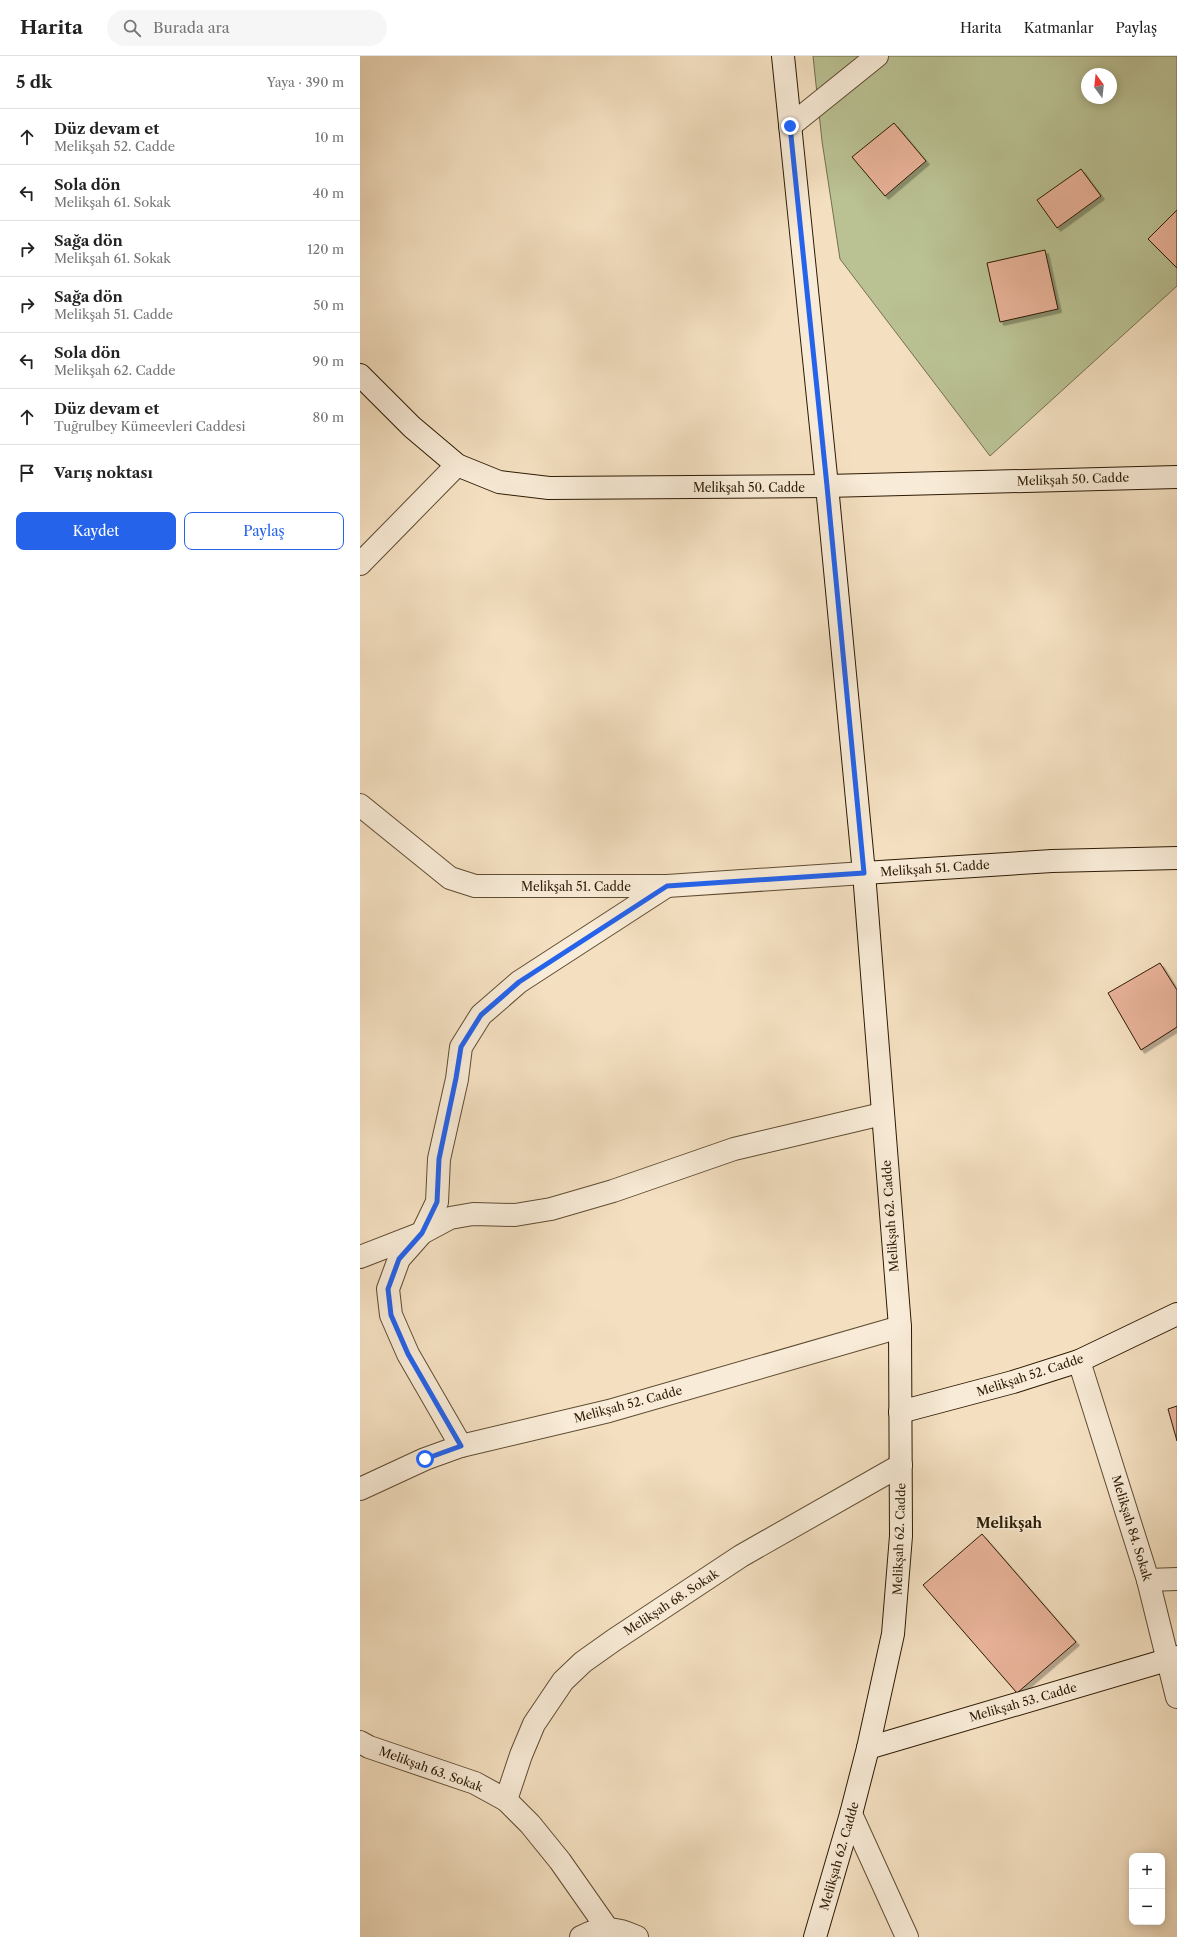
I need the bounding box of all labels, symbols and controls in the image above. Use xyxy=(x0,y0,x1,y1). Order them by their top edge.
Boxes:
search box xyxy=(107,10,387,46)
text: Harita xyxy=(20,16,83,39)
icon: search xyxy=(121,17,143,39)
text: Burada ara xyxy=(153,18,230,37)
text: Harita xyxy=(960,19,1002,37)
text: Katmanlar xyxy=(1024,19,1094,37)
text: Paylaş xyxy=(1116,19,1157,37)
north arrow xyxy=(1081,68,1117,104)
text: 5 dk xyxy=(16,72,52,92)
text: Yaya · 390 m xyxy=(267,74,344,90)
route end xyxy=(781,117,799,135)
text: Düz devam et xyxy=(54,119,159,138)
icon: ahead xyxy=(16,126,38,148)
text: 10 m xyxy=(315,129,344,145)
text: Melikşah 52. Cadde xyxy=(54,138,175,154)
text: Sola dön xyxy=(54,175,121,194)
icon: left xyxy=(16,182,38,204)
text: 40 m xyxy=(313,185,344,201)
text: Melikşah 61. Sokak xyxy=(54,194,171,210)
text: Sağa dön xyxy=(54,231,123,250)
icon: right xyxy=(16,238,38,260)
text: 120 m xyxy=(307,241,344,257)
text: Melikşah 61. Sokak xyxy=(54,250,171,266)
text: Sağa dön xyxy=(54,287,123,306)
icon: right xyxy=(16,294,38,316)
text: 50 m xyxy=(313,297,344,313)
text: Melikşah 51. Cadde xyxy=(54,306,173,322)
text: Sola dön xyxy=(54,343,121,362)
icon: left xyxy=(16,350,38,372)
text: 90 m xyxy=(313,353,344,369)
text: Melikşah 62. Cadde xyxy=(54,362,176,378)
text: Düz devam et xyxy=(54,399,159,418)
icon: ahead xyxy=(16,406,38,428)
text: 80 m xyxy=(312,409,344,425)
text: Tuğrulbey Kümeevleri Caddesi xyxy=(54,418,245,434)
icon: arrive xyxy=(16,462,38,484)
text: Varış noktası xyxy=(54,463,153,482)
street label: Melikşah 50. Cadde xyxy=(1017,470,1130,488)
street label: Melikşah 50. Cadde xyxy=(693,480,805,495)
button: Kaydet xyxy=(16,512,176,550)
button: Paylaş xyxy=(184,512,344,550)
street label: Melikşah 51. Cadde xyxy=(880,857,991,879)
street label: Melikşah 51. Cadde xyxy=(521,879,631,894)
street label: Melikşah 62. Cadde xyxy=(879,1159,901,1272)
street label: Melikşah 52. Cadde xyxy=(975,1351,1086,1399)
street label: Melikşah 52. Cadde xyxy=(572,1382,684,1426)
route start xyxy=(416,1450,434,1468)
street label: Melikşah 84. Sokak xyxy=(1109,1473,1156,1584)
street label: Melikşah 62. Cadde xyxy=(890,1482,908,1595)
district label: Melikşah xyxy=(976,1514,1043,1532)
street label: Melikşah 68. Sokak xyxy=(621,1565,722,1638)
street label: Melikşah 53. Cadde xyxy=(967,1679,1079,1725)
street label: Melikşah 63. Sokak xyxy=(377,1743,486,1795)
street label: Melikşah 62. Cadde xyxy=(816,1800,862,1912)
map controls xyxy=(1129,1853,1165,1925)
button: + xyxy=(1129,1853,1165,1889)
button: − xyxy=(1129,1889,1165,1925)

